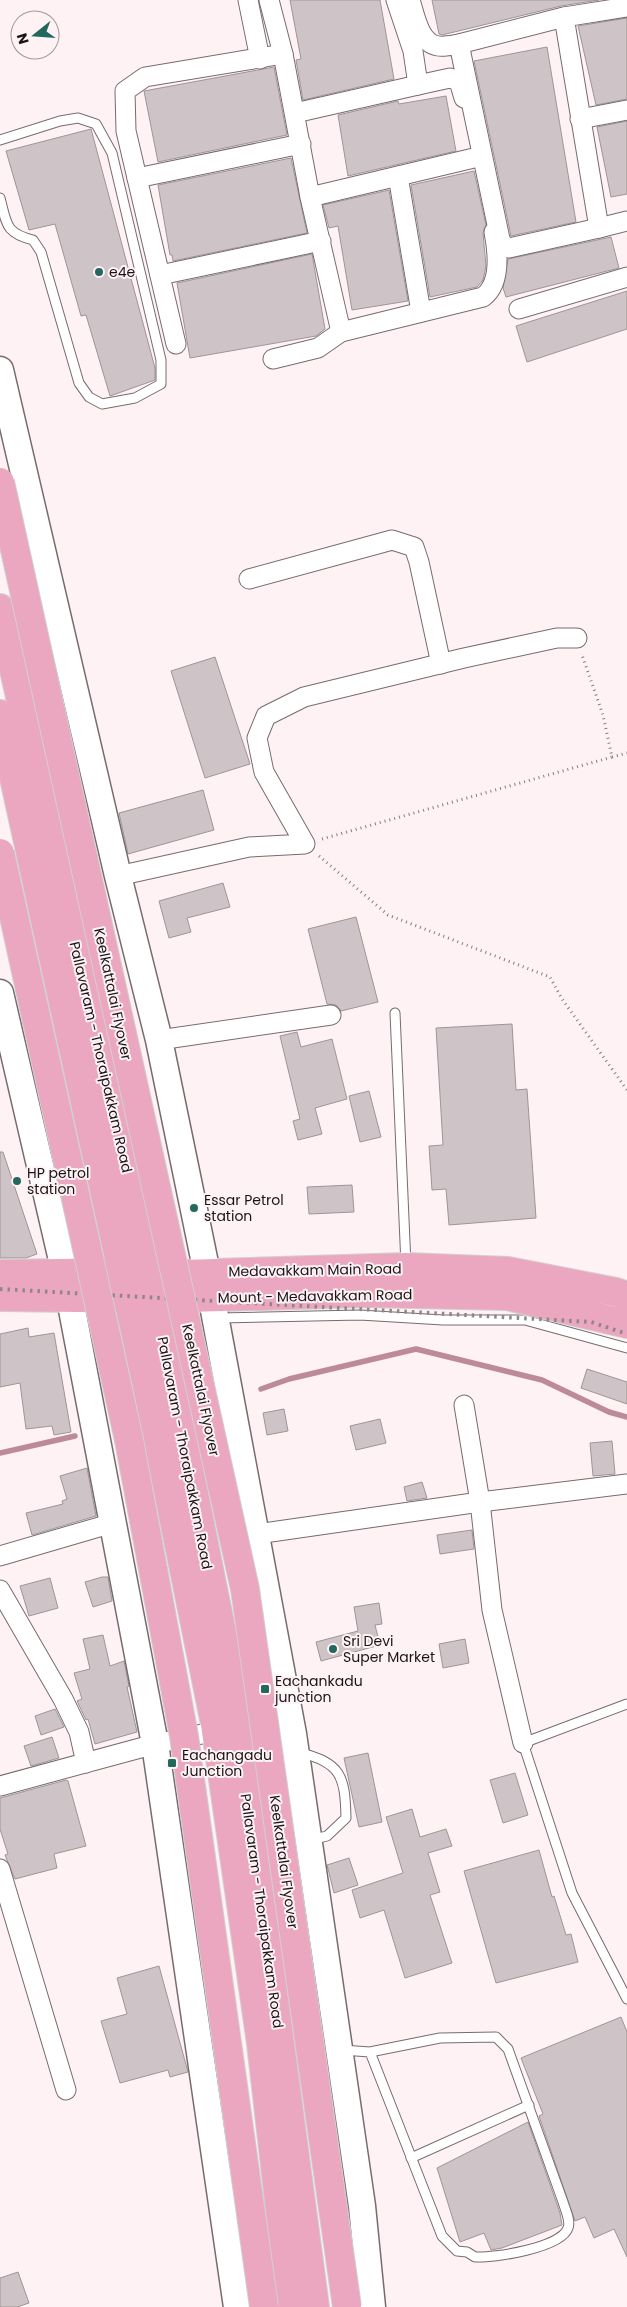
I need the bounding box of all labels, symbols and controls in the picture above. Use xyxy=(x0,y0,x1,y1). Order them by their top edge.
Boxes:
north arrow xyxy=(10,10,60,60)
text: N xyxy=(11,31,34,47)
place label: e4e xyxy=(109,262,135,282)
marker: e4e xyxy=(93,266,105,278)
street label: Keelkattalai Flyover xyxy=(89,926,137,1062)
street label: Pallavaram - Thoraipakkam Road xyxy=(65,940,137,1174)
place label: HP petrol station xyxy=(27,1163,89,1199)
marker: HP petrol station xyxy=(11,1175,23,1187)
place label: Essar Petrol station xyxy=(204,1190,284,1226)
marker: Essar Petrol station xyxy=(188,1202,200,1214)
street label: Medavakkam Main Road xyxy=(228,1258,402,1282)
street label: Mount - Medavakkam Road xyxy=(218,1284,412,1308)
street label: Keelkattalai Flyover xyxy=(177,1322,225,1458)
street label: Pallavaram - Thoraipakkam Road xyxy=(153,1335,217,1571)
place label: Sri Devi Super Market xyxy=(343,1631,435,1667)
marker: Sri Devi Super Market xyxy=(327,1643,339,1655)
place label: Eachankadu junction xyxy=(274,1671,363,1707)
marker: Eachankadu junction xyxy=(259,1683,271,1695)
place label: Eachangadu Junction xyxy=(182,1745,272,1781)
marker: Eachangadu Junction xyxy=(166,1757,178,1769)
street label: Pallavaram - Thoraipakkam Road xyxy=(236,1792,288,2030)
street label: Keelkattalai Flyover xyxy=(265,1794,303,1930)

